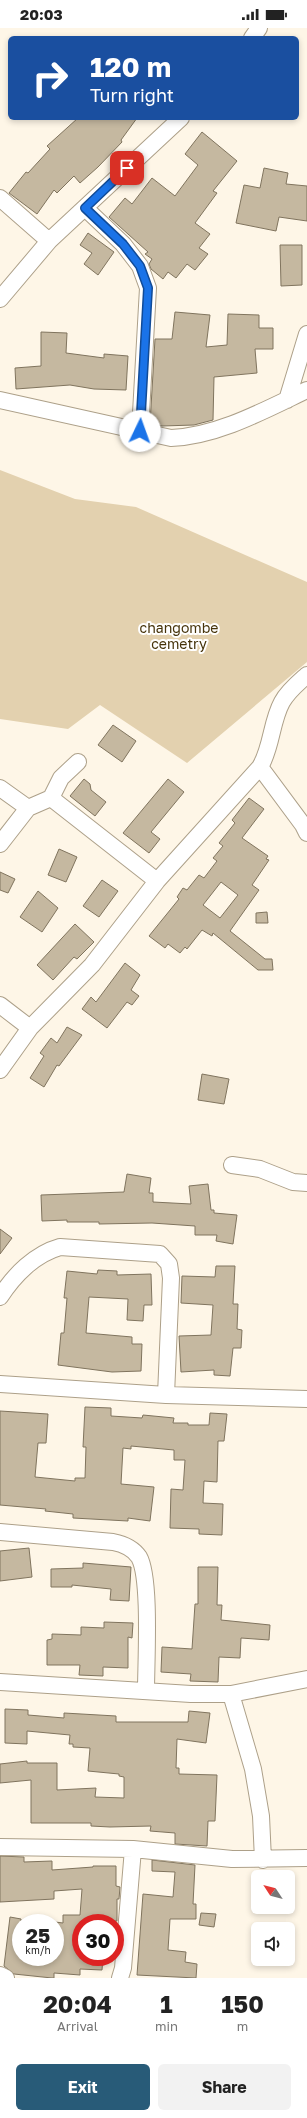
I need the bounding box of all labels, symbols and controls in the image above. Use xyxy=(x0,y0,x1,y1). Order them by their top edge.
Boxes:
text: 20:03 xyxy=(20,5,63,23)
text: 120 m xyxy=(90,50,171,83)
icon: right xyxy=(24,52,76,104)
text: Turn right xyxy=(90,84,174,106)
pin xyxy=(110,151,144,185)
icon: arrive xyxy=(116,157,138,179)
position arrow xyxy=(119,410,161,452)
park label: changombe cemetry xyxy=(140,619,218,652)
north arrow xyxy=(251,1870,295,1914)
map controls xyxy=(251,1870,295,1966)
speed limit sign: 30 xyxy=(72,1914,124,1966)
button: sound xyxy=(251,1922,295,1966)
text: 25 xyxy=(26,1923,50,1947)
text: km/h xyxy=(25,1944,51,1956)
text: 20:04 xyxy=(43,1989,112,2018)
text: 1 xyxy=(160,1989,173,2018)
text: 150 xyxy=(221,1989,264,2018)
text: Arrival xyxy=(57,2018,98,2034)
text: min xyxy=(155,2018,178,2034)
text: m xyxy=(237,2018,248,2034)
button: Exit xyxy=(16,2064,150,2110)
button: Share xyxy=(158,2064,291,2110)

